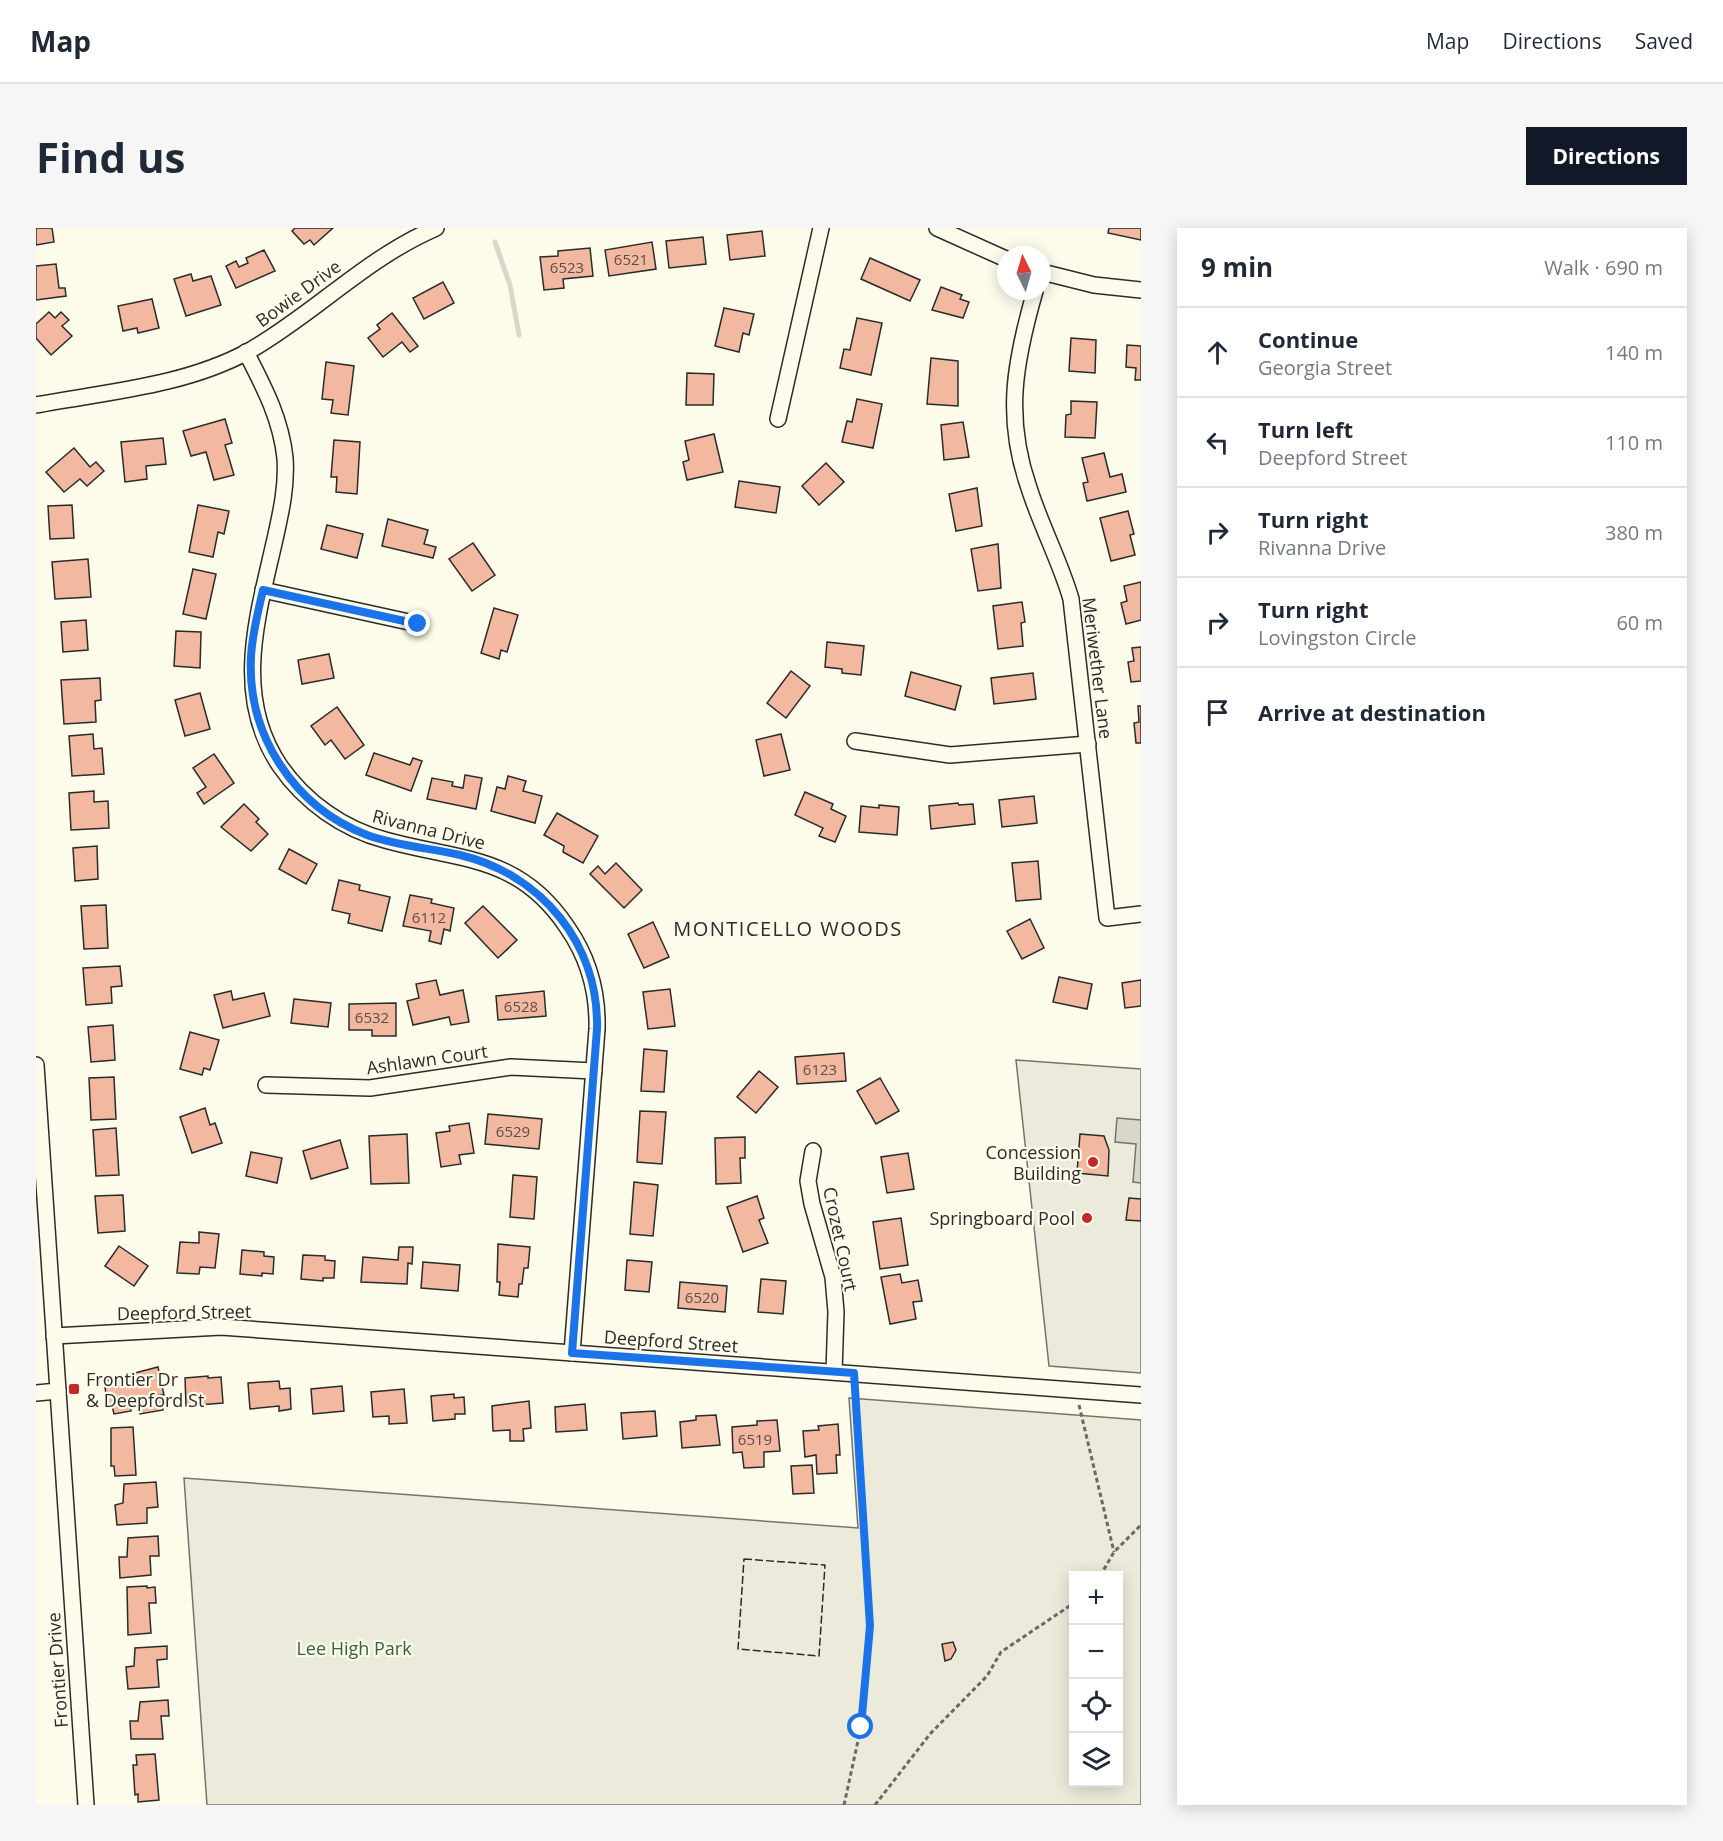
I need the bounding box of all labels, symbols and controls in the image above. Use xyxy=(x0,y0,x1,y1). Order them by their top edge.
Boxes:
text: Map xyxy=(30,22,91,60)
text: Map xyxy=(1426,27,1469,55)
text: Directions xyxy=(1502,27,1602,55)
text: Saved xyxy=(1635,27,1693,55)
button: Directions xyxy=(1526,127,1687,185)
text: Find us xyxy=(36,128,185,185)
north arrow xyxy=(997,246,1051,300)
house number: 6521 xyxy=(614,249,648,269)
text: 9 min xyxy=(1201,249,1273,285)
street label: Bowie Drive xyxy=(251,254,345,332)
text: Walk · 690 m xyxy=(1544,254,1663,281)
house number: 6523 xyxy=(550,257,584,277)
text: Continue xyxy=(1258,324,1358,354)
icon: ahead xyxy=(1201,336,1234,369)
text: 140 m xyxy=(1605,339,1663,366)
text: Georgia Street xyxy=(1258,354,1392,381)
text: Turn left xyxy=(1258,414,1353,444)
icon: left xyxy=(1201,426,1234,459)
text: 110 m xyxy=(1605,429,1663,456)
text: Deepford Street xyxy=(1258,444,1407,471)
text: Turn right xyxy=(1258,504,1369,534)
icon: right xyxy=(1201,516,1234,549)
text: 380 m xyxy=(1605,519,1663,546)
text: Rivanna Drive xyxy=(1258,534,1386,561)
text: Turn right xyxy=(1258,594,1369,624)
street label: Meriwether Lane xyxy=(1077,596,1119,740)
icon: right xyxy=(1201,606,1234,639)
text: 60 m xyxy=(1616,609,1663,636)
route end xyxy=(404,610,430,636)
text: Lovingston Circle xyxy=(1258,624,1416,651)
icon: arrive xyxy=(1201,696,1234,729)
text: Arrive at destination xyxy=(1258,697,1486,727)
street label: Rivanna Drive xyxy=(370,803,488,855)
house number: 6112 xyxy=(412,907,446,927)
district label: MONTICELLO WOODS xyxy=(673,915,903,942)
house number: 6528 xyxy=(504,996,538,1016)
house number: 6532 xyxy=(355,1007,389,1027)
street label: Ashlawn Court xyxy=(365,1039,489,1079)
house number: 6123 xyxy=(803,1059,837,1079)
house number: 6529 xyxy=(496,1121,530,1141)
place label: Concession Building xyxy=(985,1140,1081,1185)
marker: Concession Building xyxy=(1086,1155,1100,1169)
street label: Crozet Court xyxy=(818,1185,864,1293)
place label: Springboard Pool xyxy=(929,1206,1075,1230)
marker: Springboard Pool xyxy=(1080,1211,1094,1225)
house number: 6520 xyxy=(685,1287,719,1307)
street label: Deepford Street xyxy=(117,1299,251,1325)
street label: Deepford Street xyxy=(603,1324,739,1358)
place label: Frontier Dr & Deepford St xyxy=(86,1367,204,1412)
marker: Frontier Dr & Deepford St xyxy=(67,1382,81,1396)
house number: 6519 xyxy=(738,1429,772,1449)
map controls xyxy=(1069,1571,1123,1787)
button: + xyxy=(1069,1571,1123,1625)
street label: Frontier Drive xyxy=(41,1611,73,1729)
button: − xyxy=(1069,1625,1123,1679)
park label: Lee High Park xyxy=(296,1636,412,1660)
button: locate xyxy=(1069,1679,1123,1733)
route start xyxy=(847,1713,873,1739)
button: layers xyxy=(1069,1733,1123,1787)

